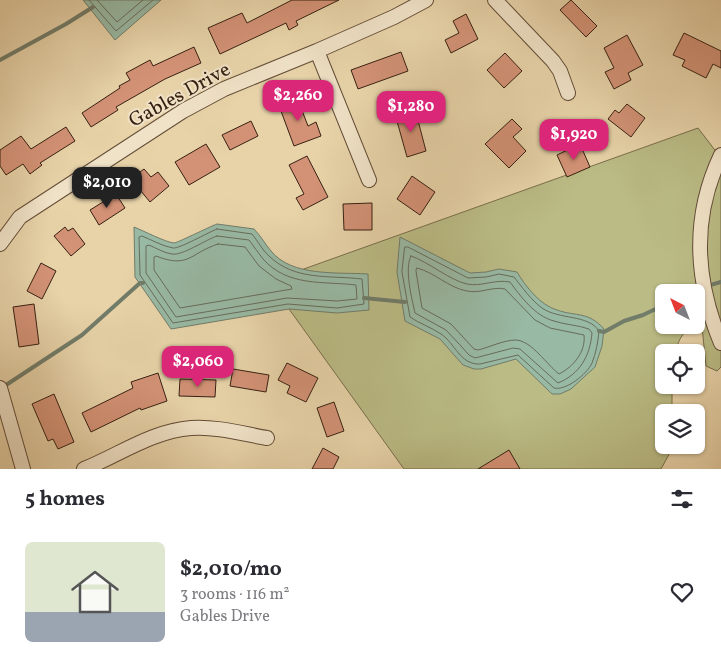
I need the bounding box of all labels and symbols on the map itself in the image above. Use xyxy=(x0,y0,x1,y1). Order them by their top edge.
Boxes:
street label: Gables Drive xyxy=(124,56,236,135)
pin: $2,260 xyxy=(257,80,339,122)
pin: $1,280 xyxy=(370,90,452,133)
pin: $1,920 xyxy=(533,119,615,161)
pin: $2,010 xyxy=(66,166,148,209)
north arrow xyxy=(655,284,705,334)
pin: $2,060 xyxy=(157,346,239,388)

